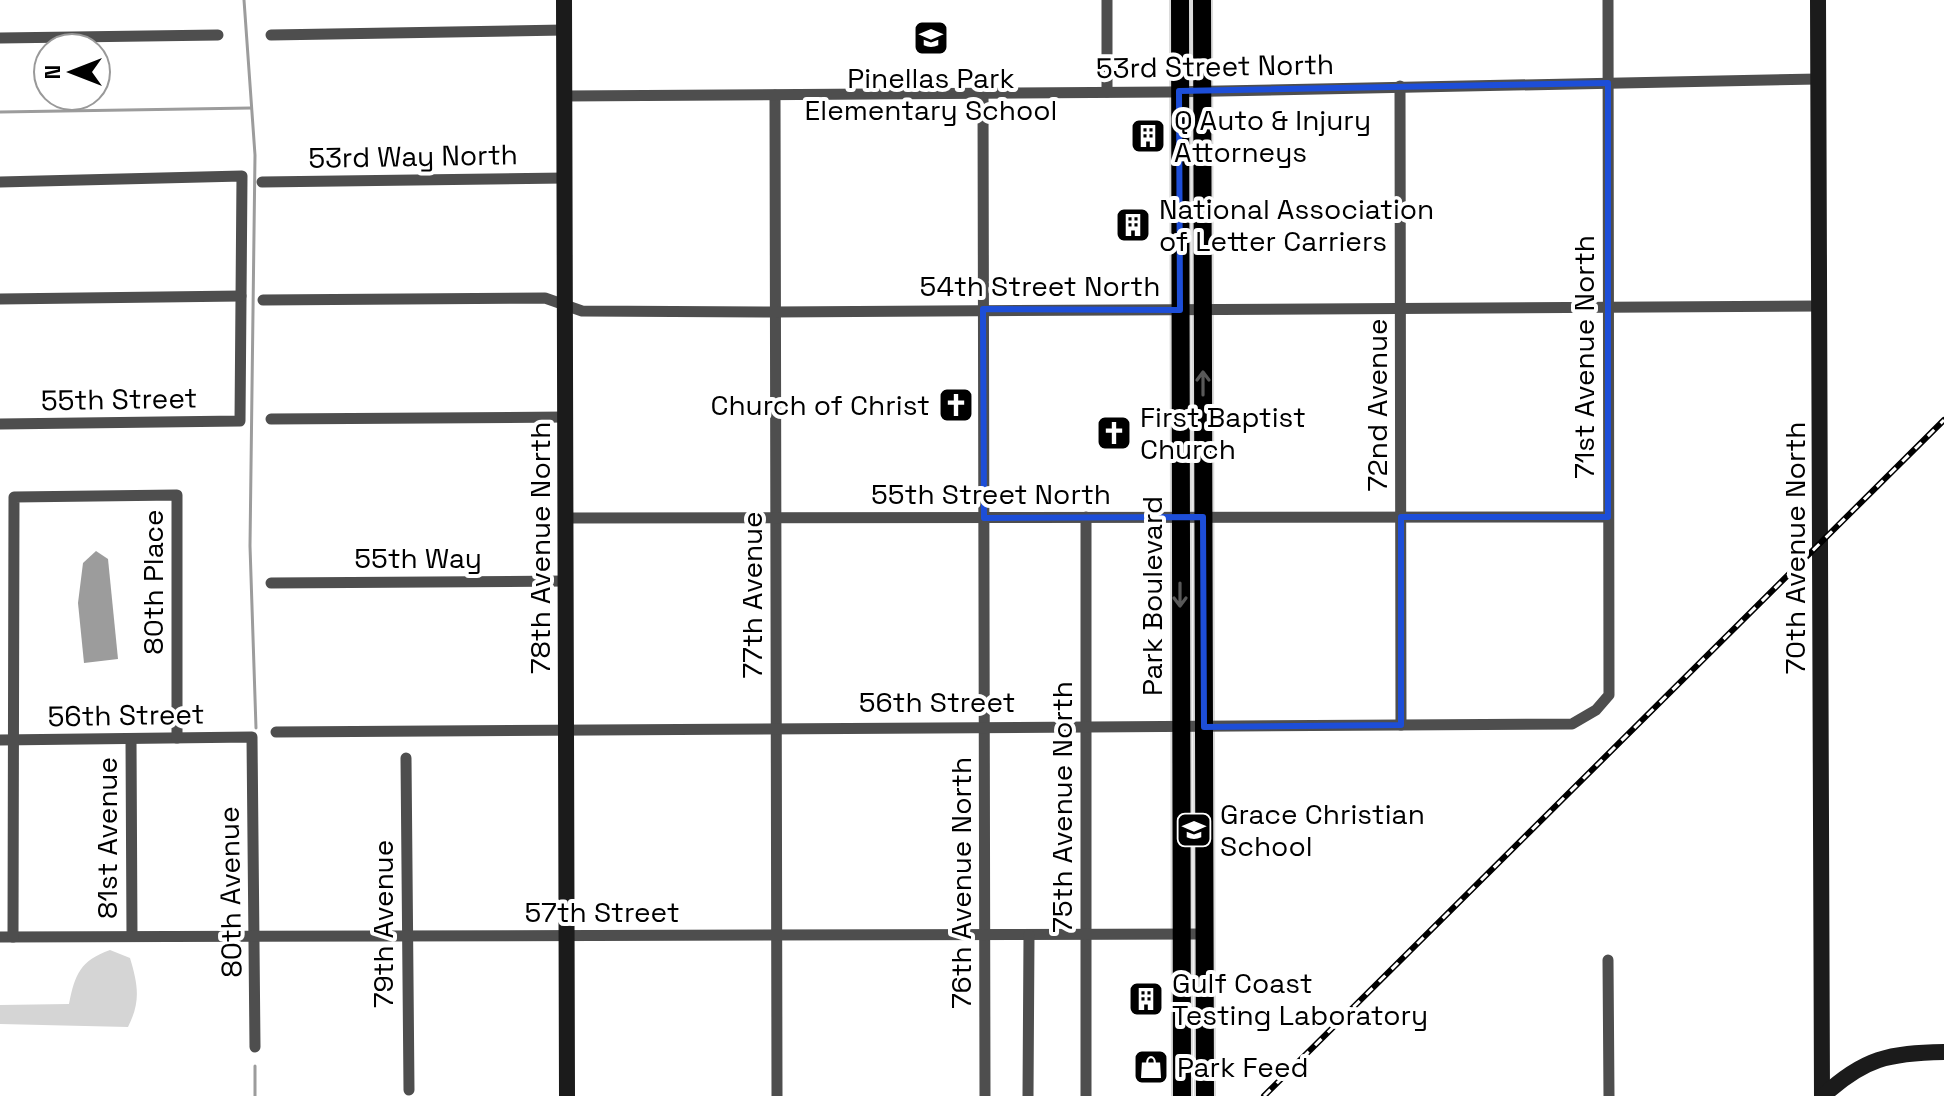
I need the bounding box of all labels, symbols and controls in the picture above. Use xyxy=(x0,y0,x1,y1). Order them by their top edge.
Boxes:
school or university icon: Pinellas Park Elementary School xyxy=(912,19,950,57)
north arrow xyxy=(32,32,112,112)
street label: 53rd Street North xyxy=(1096,46,1334,86)
place label: Pinellas Park Elementary School xyxy=(805,60,1057,128)
text: N xyxy=(38,65,66,79)
place label: Q Auto & Injury Attorneys xyxy=(1174,102,1371,170)
building icon: Q Auto & Injury Attorneys xyxy=(1129,117,1167,155)
street label: 53rd Way North xyxy=(308,136,518,176)
place label: National Association of Letter Carriers xyxy=(1159,191,1434,259)
building icon: National Association of Letter Carriers xyxy=(1114,206,1152,244)
street label: 71st Avenue North xyxy=(1566,235,1602,479)
street label: 54th Street North xyxy=(920,268,1160,304)
street label: 72nd Avenue xyxy=(1359,318,1395,492)
one-way arrow xyxy=(1195,370,1211,397)
street label: 55th Street xyxy=(41,380,197,418)
church icon: Church of Christ xyxy=(937,386,975,424)
place label: Church of Christ xyxy=(711,387,930,423)
place label: First Baptist Church xyxy=(1140,399,1306,467)
church icon: First Baptist Church xyxy=(1095,414,1133,452)
street label: 78th Avenue North xyxy=(522,422,558,674)
street label: 70th Avenue North xyxy=(1777,422,1813,674)
street label: 55th Street North xyxy=(871,476,1111,512)
street label: Park Boulevard xyxy=(1134,496,1170,696)
street label: 80th Place xyxy=(135,509,171,655)
street label: 77th Avenue xyxy=(734,511,770,679)
street label: 55th Way xyxy=(354,540,482,576)
one-way arrow xyxy=(1172,581,1188,608)
street label: 75th Avenue North xyxy=(1044,681,1080,933)
street label: 56th Street xyxy=(859,684,1015,720)
street label: 56th Street xyxy=(47,696,205,734)
street label: 81st Avenue xyxy=(89,757,125,919)
street label: 76th Avenue North xyxy=(943,757,979,1009)
place label: Grace Christian School xyxy=(1220,796,1425,864)
street label: 80th Avenue xyxy=(211,806,249,978)
school or university icon: Grace Christian School xyxy=(1175,811,1213,849)
street label: 79th Avenue xyxy=(365,840,401,1008)
street label: 57th Street xyxy=(524,894,680,930)
place label: Gulf Coast Testing Laboratory xyxy=(1172,965,1428,1033)
building icon: Gulf Coast Testing Laboratory xyxy=(1127,980,1165,1018)
shop icon: Park Feed xyxy=(1132,1048,1170,1086)
place label: Park Feed xyxy=(1177,1049,1309,1085)

